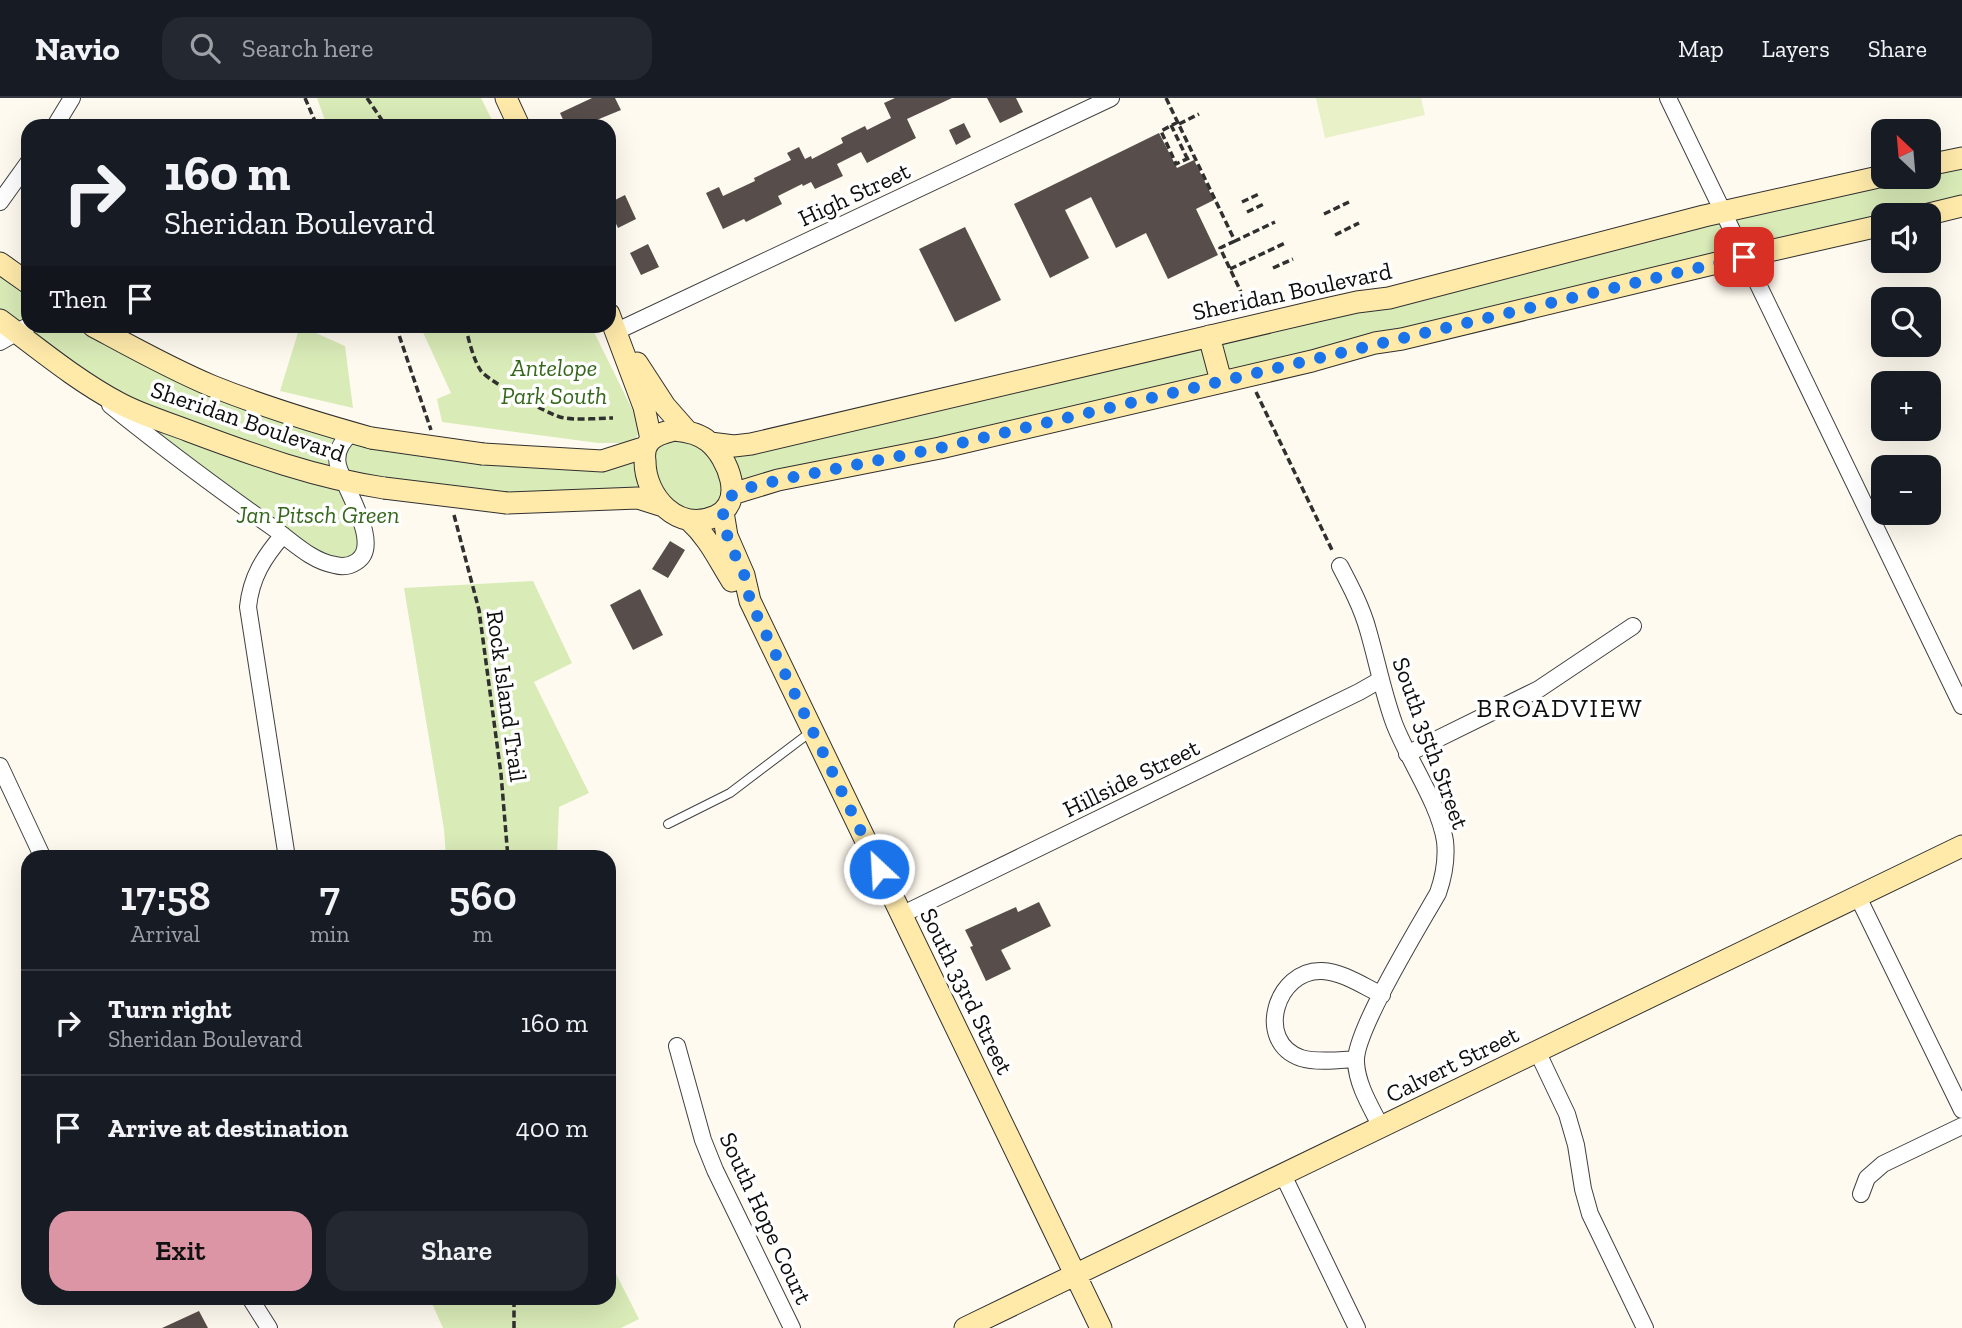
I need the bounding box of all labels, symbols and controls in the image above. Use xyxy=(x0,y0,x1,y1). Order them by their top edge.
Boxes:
search box xyxy=(162,17,652,80)
text: Navio xyxy=(35,29,120,68)
icon: search xyxy=(186,29,224,67)
text: Search here xyxy=(242,32,374,64)
text: Map xyxy=(1678,34,1724,63)
text: Layers xyxy=(1762,34,1830,63)
text: Share xyxy=(1868,34,1927,63)
north arrow xyxy=(1871,119,1941,189)
map controls xyxy=(1871,119,1941,525)
text: 160 m xyxy=(164,144,290,203)
icon: right xyxy=(49,147,140,238)
street label: High Street xyxy=(794,155,915,232)
button: sound xyxy=(1871,203,1941,273)
text: Sheridan Boulevard xyxy=(164,204,434,242)
pin xyxy=(1714,227,1774,287)
icon: arrive xyxy=(1725,238,1763,276)
street label: Sheridan Boulevard xyxy=(1190,256,1394,326)
icon: arrive xyxy=(121,280,159,318)
text: Then xyxy=(49,283,107,315)
button: search xyxy=(1871,287,1941,357)
park label: Antelope Park South xyxy=(501,353,607,410)
button: + xyxy=(1871,371,1941,441)
street label: Sheridan Boulevard xyxy=(147,374,349,468)
button: − xyxy=(1871,455,1941,525)
park label: Jan Pitsch Green xyxy=(235,500,400,529)
street label: Rock Island Trail xyxy=(481,608,533,784)
street label: South 35th Street xyxy=(1386,653,1476,833)
district label: BROADVIEW xyxy=(1476,692,1644,724)
street label: Hillside Street xyxy=(1058,732,1204,823)
position arrow xyxy=(842,832,916,906)
text: 17:58 xyxy=(120,870,211,921)
text: 7 xyxy=(319,870,340,921)
text: 560 xyxy=(448,870,517,921)
street label: South 33rd Street xyxy=(914,903,1020,1079)
text: Arrival xyxy=(131,920,200,948)
text: min xyxy=(310,920,349,948)
text: m xyxy=(473,920,493,948)
text: Turn right xyxy=(108,993,231,1025)
icon: right xyxy=(49,1004,87,1042)
text: 160 m xyxy=(521,1007,588,1039)
street label: Calvert Street xyxy=(1381,1019,1523,1109)
text: Sheridan Boulevard xyxy=(108,1025,302,1053)
icon: arrive xyxy=(49,1109,87,1147)
text: Arrive at destination xyxy=(108,1112,348,1144)
text: 400 m xyxy=(516,1112,588,1144)
street label: South Hope Court xyxy=(714,1127,819,1309)
button: Exit xyxy=(49,1211,312,1291)
button: Share xyxy=(326,1211,588,1291)

